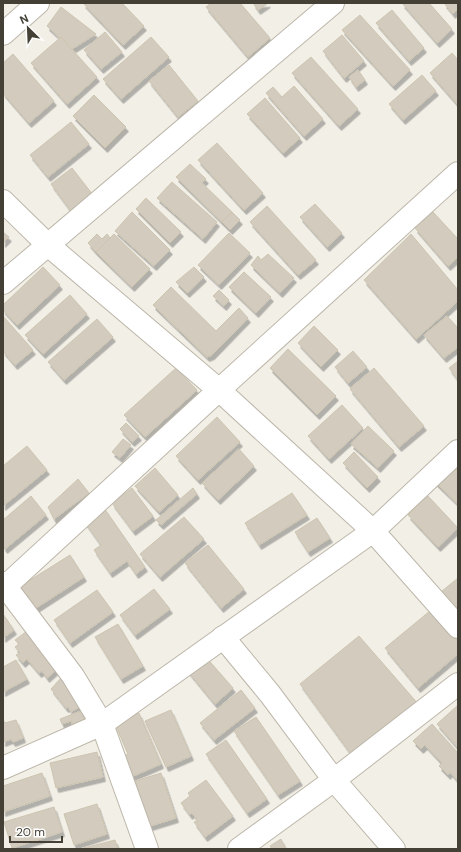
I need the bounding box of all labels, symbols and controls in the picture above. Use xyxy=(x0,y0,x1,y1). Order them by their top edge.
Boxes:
north arrow xyxy=(8,8,48,48)
text: N xyxy=(17,11,30,27)
scale bar xyxy=(10,818,62,844)
text: 20 m xyxy=(16,824,45,840)

